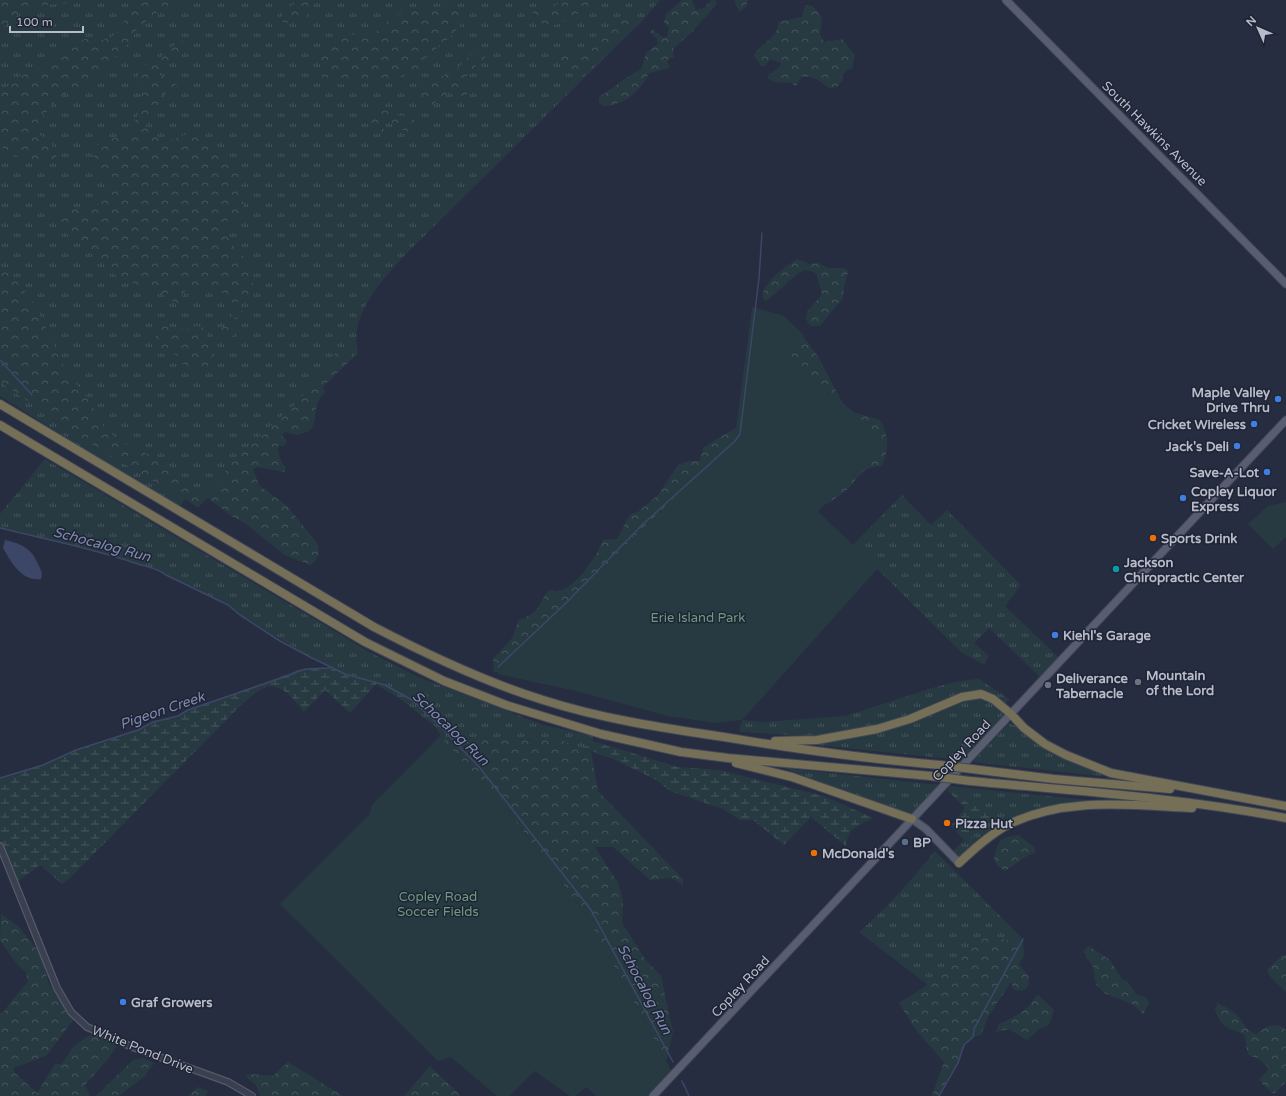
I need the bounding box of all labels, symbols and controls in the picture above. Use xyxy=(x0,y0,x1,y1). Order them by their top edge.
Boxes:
scale bar xyxy=(10,8,83,34)
north arrow xyxy=(1238,8,1278,48)
text: N xyxy=(1244,14,1259,29)
text: 100 m xyxy=(16,15,53,29)
street label: South Hawkins Avenue xyxy=(1099,78,1210,189)
place label: Maple Valley Drive Thru xyxy=(1192,385,1270,416)
marker: Maple Valley Drive Thru xyxy=(1273,394,1283,404)
place label: Cricket Wireless xyxy=(1148,417,1246,433)
marker: Cricket Wireless xyxy=(1249,419,1259,429)
place label: Jack's Deli xyxy=(1165,439,1229,455)
marker: Jack's Deli xyxy=(1232,441,1242,451)
place label: Save-A-Lot xyxy=(1189,465,1259,481)
marker: Save-A-Lot xyxy=(1262,467,1272,477)
place label: Copley Liquor Express xyxy=(1191,484,1278,515)
marker: Copley Liquor Express xyxy=(1178,493,1188,503)
water label: Schocalog Run xyxy=(51,523,153,566)
place label: Sports Drink xyxy=(1161,531,1237,547)
marker: Sports Drink xyxy=(1148,533,1158,543)
place label: Jackson Chiropractic Center xyxy=(1123,555,1245,586)
marker: Jackson Chiropractic Center xyxy=(1111,564,1121,574)
park label: Erie Island Park xyxy=(651,610,745,626)
place label: Kiehl's Garage xyxy=(1063,628,1152,644)
marker: Kiehl's Garage xyxy=(1050,630,1060,640)
place label: Mountain of the Lord xyxy=(1146,668,1214,699)
place label: Deliverance Tabernacle xyxy=(1055,671,1129,702)
marker: Mountain of the Lord xyxy=(1133,677,1143,687)
marker: Deliverance Tabernacle xyxy=(1043,680,1053,690)
water label: Pigeon Creek xyxy=(118,688,208,733)
water label: Schocalog Run xyxy=(409,688,493,770)
street label: Copley Road xyxy=(929,717,994,785)
place label: Pizza Hut xyxy=(955,816,1013,832)
marker: Pizza Hut xyxy=(942,818,952,828)
place label: BP xyxy=(913,835,931,851)
marker: BP xyxy=(900,837,910,847)
place label: McDonald's xyxy=(822,846,895,862)
marker: McDonald's xyxy=(809,848,819,858)
park label: Copley Road Soccer Fields xyxy=(397,889,479,920)
water label: Schocalog Run xyxy=(614,941,676,1038)
street label: Copley Road xyxy=(708,953,773,1021)
place label: Graf Growers xyxy=(131,995,213,1011)
marker: Graf Growers xyxy=(118,997,128,1007)
street label: White Pond Drive xyxy=(90,1022,196,1078)

